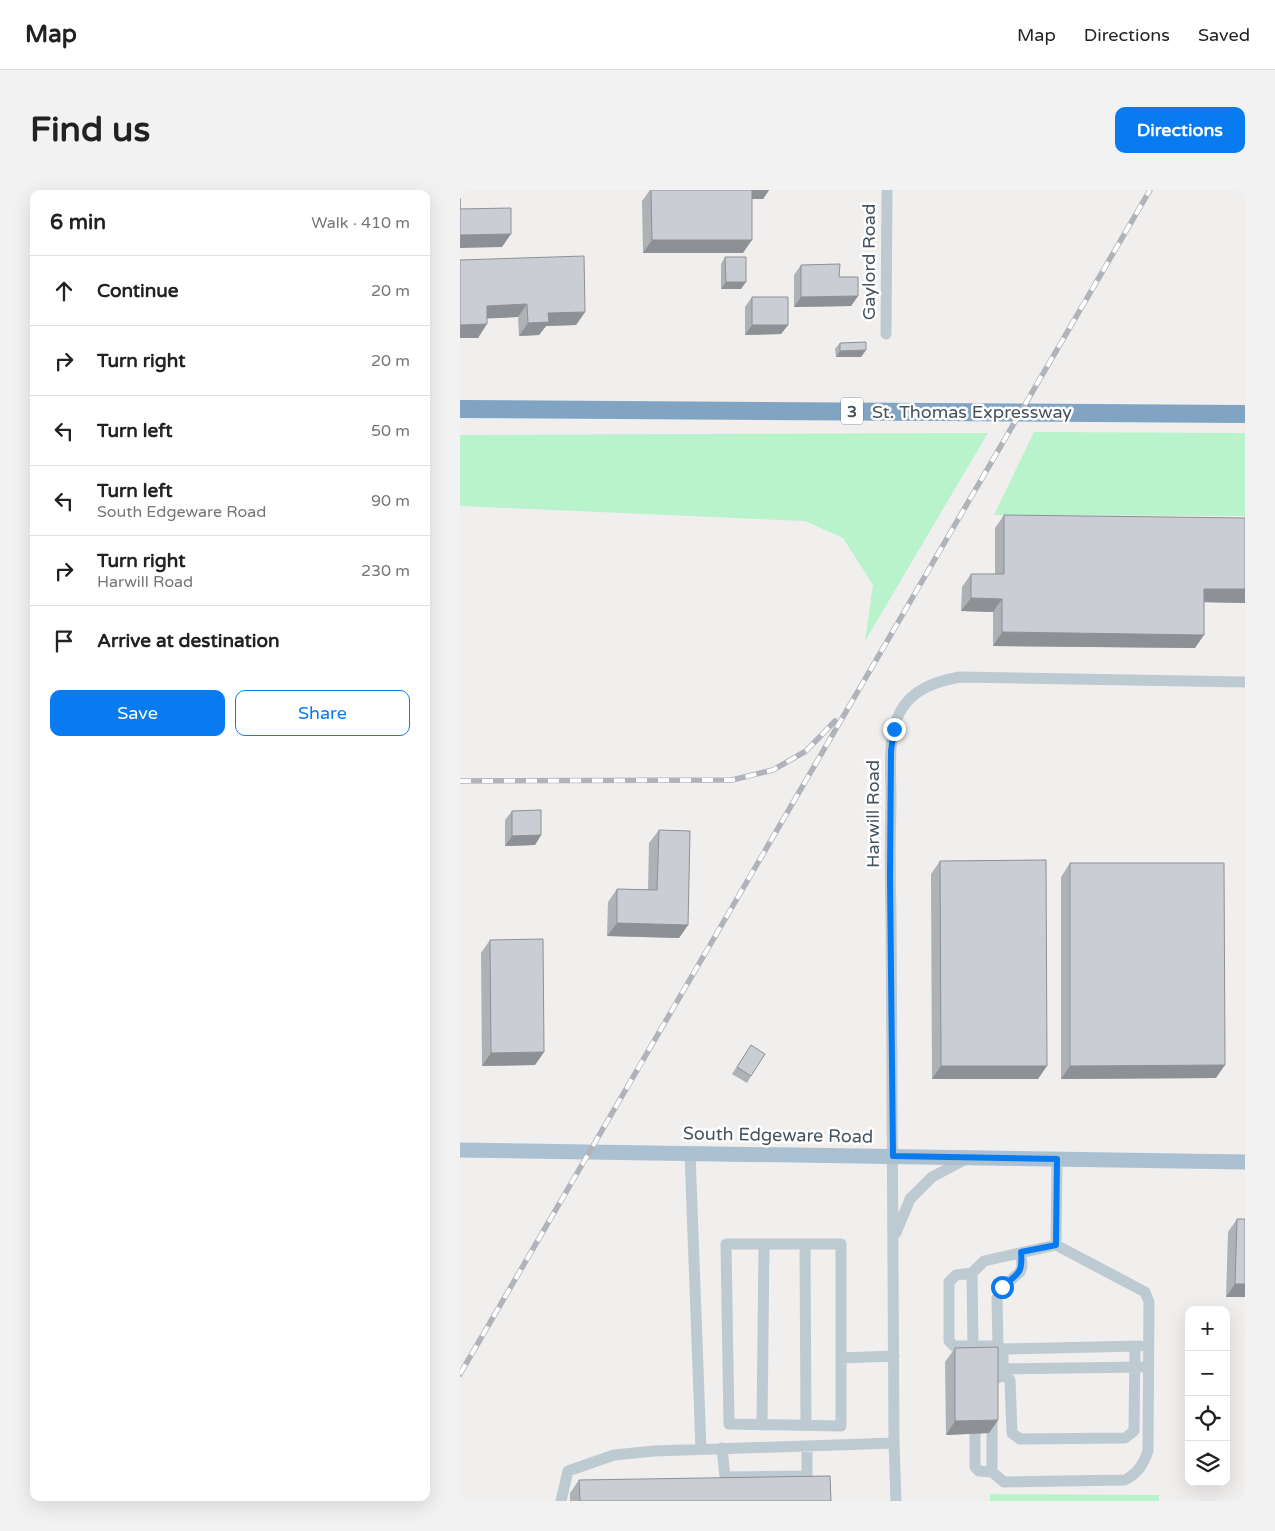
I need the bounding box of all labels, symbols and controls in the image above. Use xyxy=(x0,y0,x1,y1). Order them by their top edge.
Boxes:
text: Map xyxy=(25,20,77,49)
text: Map xyxy=(1017,24,1056,46)
text: Directions xyxy=(1084,24,1170,46)
text: Saved xyxy=(1198,24,1250,46)
button: Directions xyxy=(1115,107,1245,153)
text: Find us xyxy=(30,109,150,151)
street label: Gaylord Road xyxy=(858,204,880,320)
text: 6 min xyxy=(50,210,106,235)
text: Walk · 410 m xyxy=(311,213,410,233)
icon: ahead xyxy=(50,277,78,305)
text: Continue xyxy=(97,280,179,302)
text: 20 m xyxy=(371,281,410,301)
icon: right xyxy=(50,347,78,375)
text: Turn right xyxy=(97,350,185,372)
text: 20 m xyxy=(371,351,410,371)
road number: 3 xyxy=(841,398,863,425)
street label: St. Thomas Expressway xyxy=(872,401,1072,423)
icon: left xyxy=(50,417,78,445)
text: Turn left xyxy=(97,420,173,442)
text: 50 m xyxy=(371,421,410,441)
text: Turn left xyxy=(97,480,173,502)
icon: left xyxy=(50,487,78,515)
text: 90 m xyxy=(371,491,410,511)
text: South Edgeware Road xyxy=(97,502,266,522)
text: Turn right xyxy=(97,550,185,572)
icon: right xyxy=(50,557,78,585)
text: 230 m xyxy=(361,561,410,581)
text: Harwill Road xyxy=(97,572,193,592)
icon: arrive xyxy=(50,627,78,655)
text: Arrive at destination xyxy=(97,630,280,652)
button: Save xyxy=(50,690,225,736)
button: Share xyxy=(235,690,410,736)
route end xyxy=(883,718,906,741)
street label: Harwill Road xyxy=(862,760,884,868)
street label: South Edgeware Road xyxy=(683,1122,873,1148)
route start xyxy=(991,1276,1014,1299)
map controls xyxy=(1185,1306,1230,1486)
button: + xyxy=(1185,1306,1230,1351)
button: − xyxy=(1185,1351,1230,1396)
button: locate xyxy=(1185,1396,1230,1441)
button: layers xyxy=(1185,1441,1230,1486)

